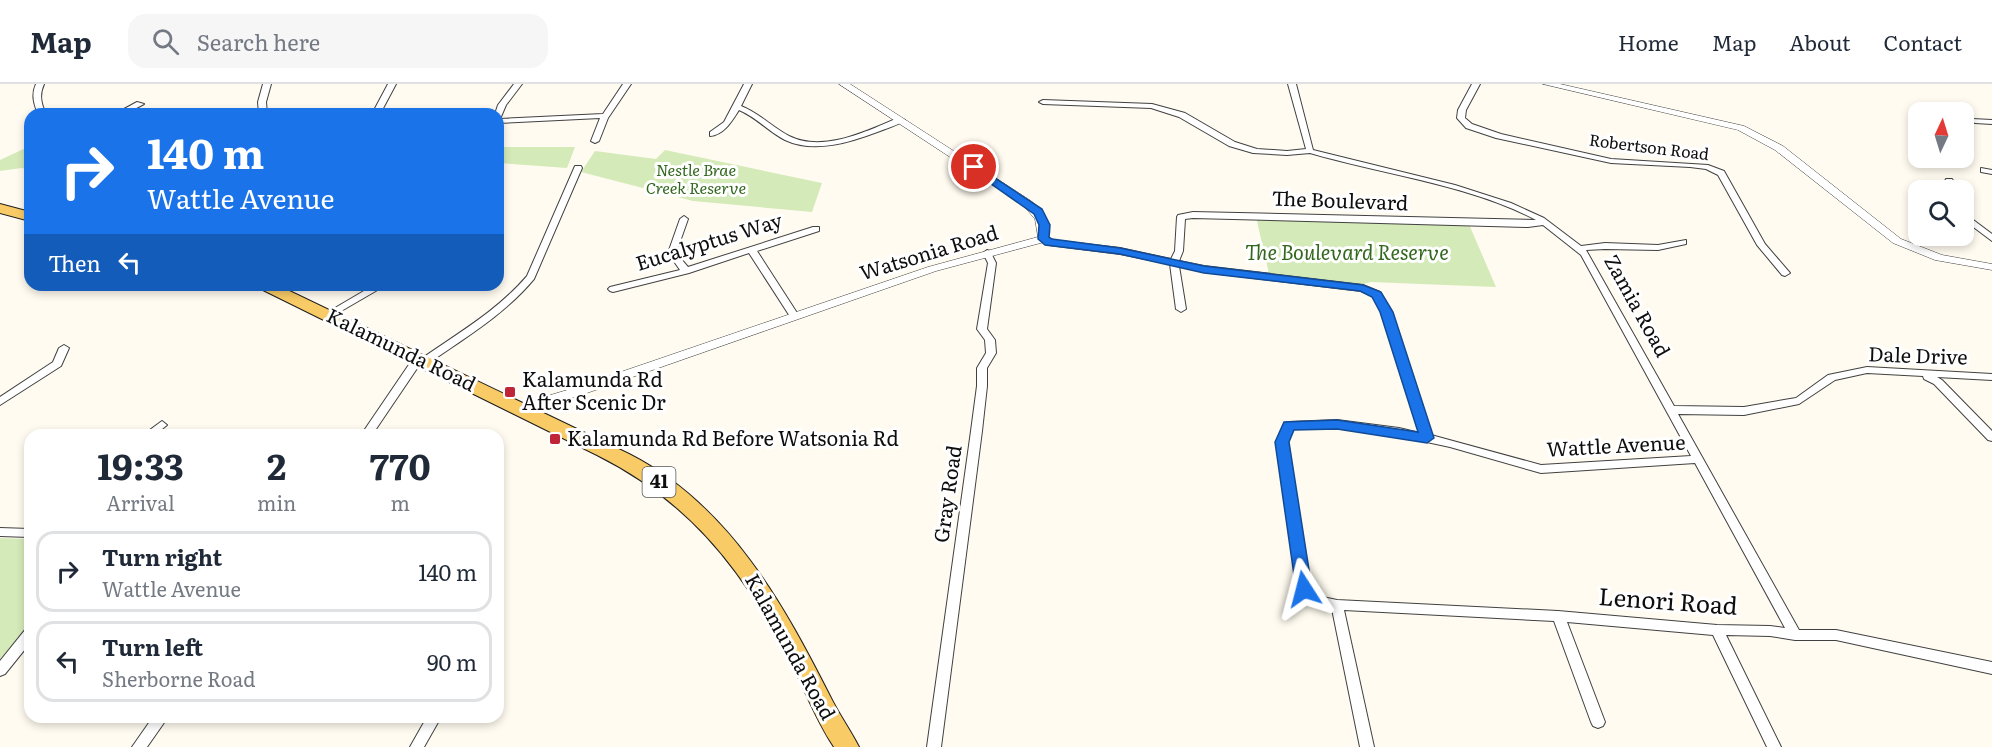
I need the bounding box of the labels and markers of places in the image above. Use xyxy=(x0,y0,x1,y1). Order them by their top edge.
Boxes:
pin xyxy=(948,141,999,192)
place label: Kalamunda Rd After Scenic Dr xyxy=(522,363,666,416)
marker: Kalamunda Rd After Scenic Dr xyxy=(503,385,517,399)
place label: Kalamunda Rd Before Watsonia Rd xyxy=(567,422,899,452)
marker: Kalamunda Rd Before Watsonia Rd xyxy=(548,432,562,446)

